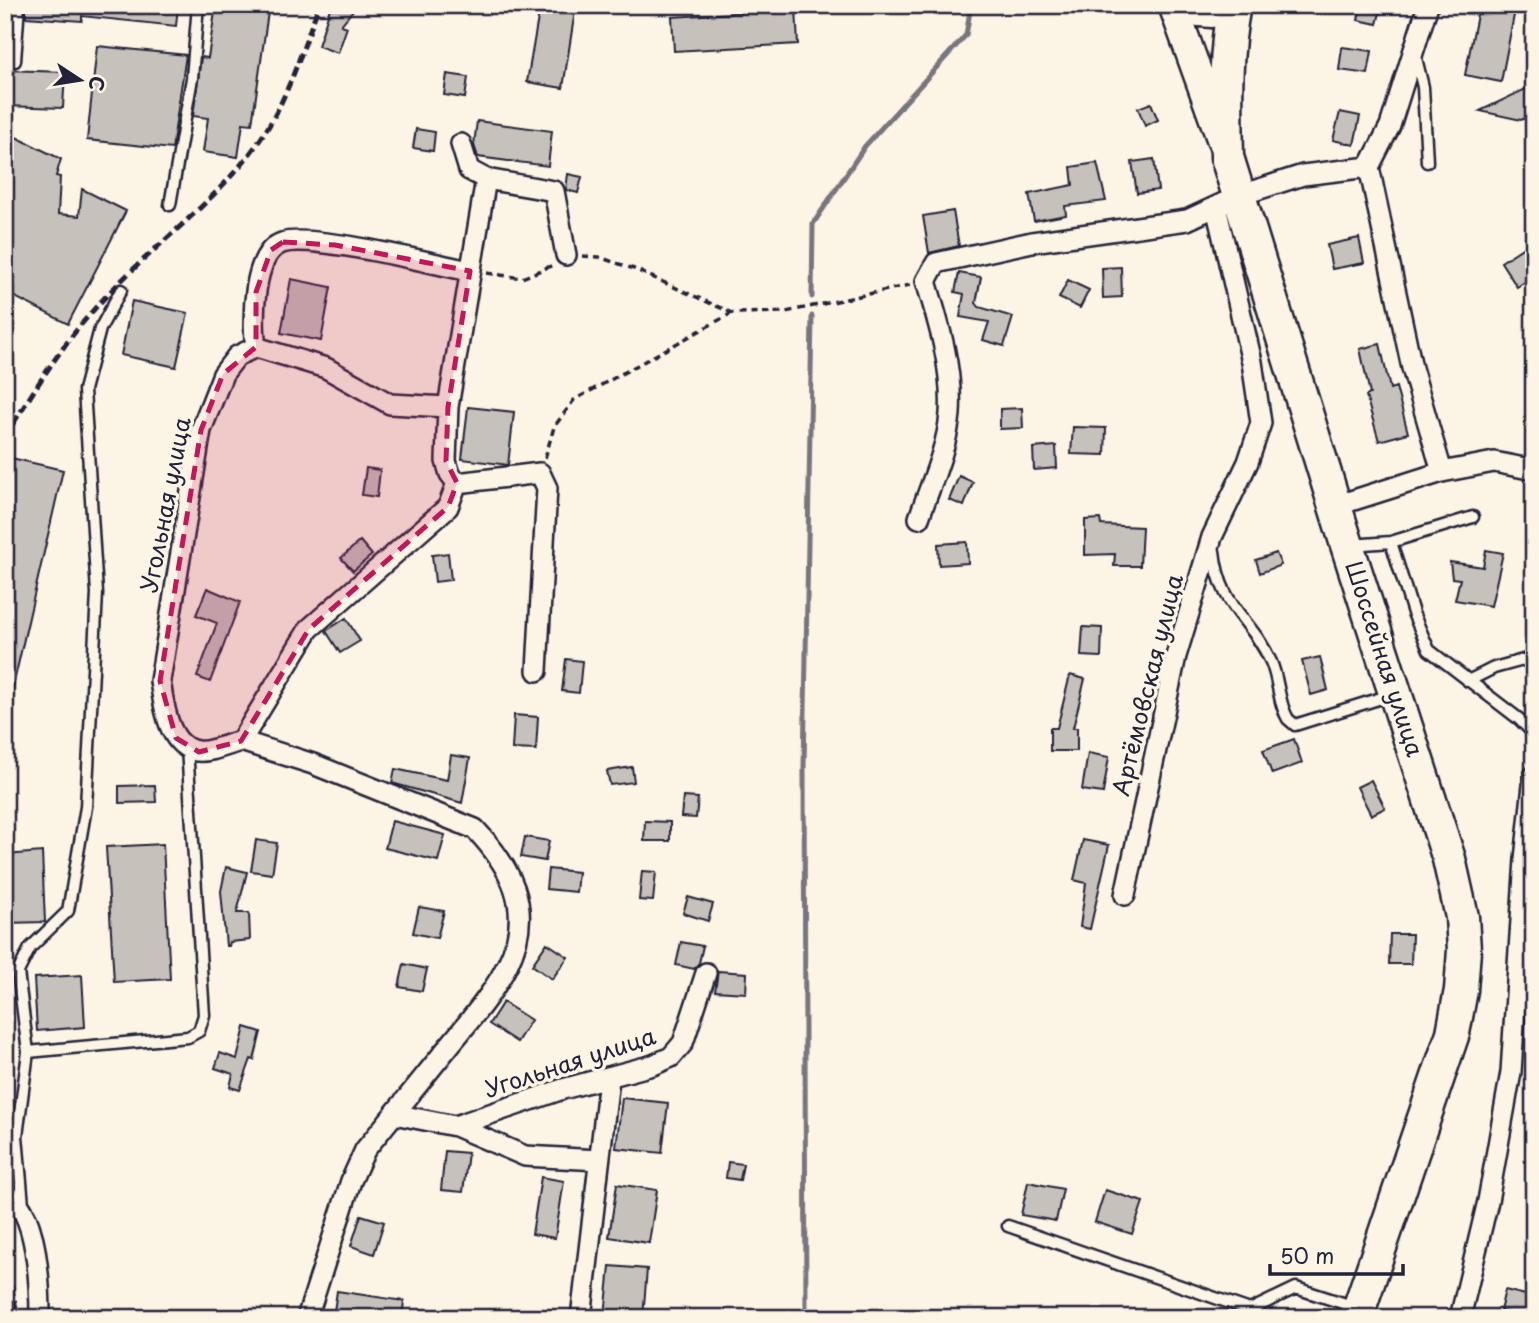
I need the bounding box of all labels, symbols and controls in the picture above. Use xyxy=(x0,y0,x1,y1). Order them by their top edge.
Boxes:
north arrow xyxy=(46,46,116,116)
text: С xyxy=(82,74,113,94)
street label: Угольная улица xyxy=(130,413,199,596)
street label: Шоссейная улица xyxy=(1337,556,1434,761)
street label: Артёмовская улица xyxy=(1102,570,1191,799)
street label: Угольная улица xyxy=(479,1017,660,1106)
scale bar xyxy=(1270,1232,1402,1276)
text: 50 m xyxy=(1280,1239,1334,1271)

